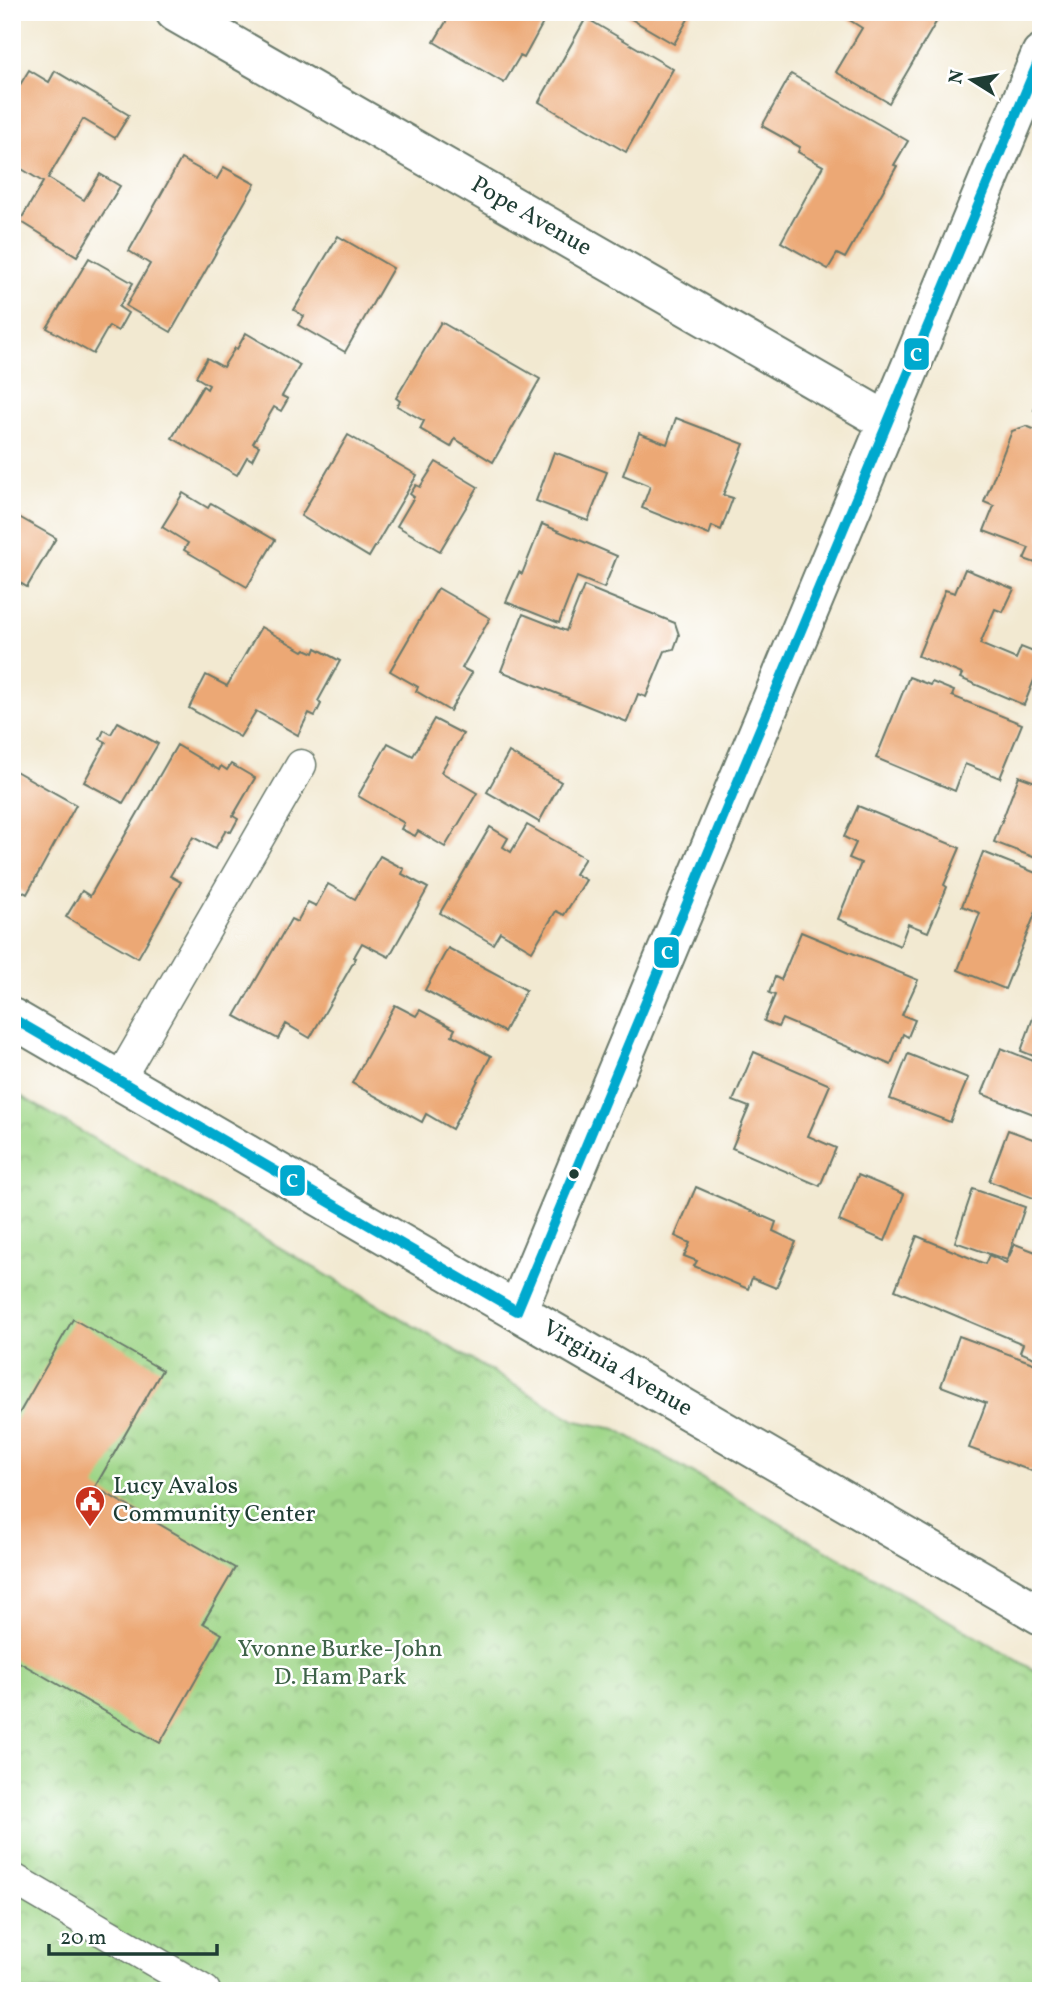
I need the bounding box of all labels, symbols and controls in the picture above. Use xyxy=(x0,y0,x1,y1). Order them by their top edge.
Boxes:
north arrow xyxy=(937,46,1007,116)
text: N xyxy=(943,68,971,86)
street label: Pope Avenue xyxy=(464,169,598,265)
line badge: C xyxy=(903,337,930,371)
text: C xyxy=(910,343,922,369)
line badge: C xyxy=(653,936,680,969)
text: C xyxy=(661,941,673,967)
line badge: C xyxy=(279,1164,306,1197)
unlabelled marker xyxy=(567,1167,581,1181)
text: C xyxy=(286,1169,298,1195)
street label: Virginia Avenue xyxy=(535,1312,699,1426)
place label: Lucy Avalos Community Center xyxy=(113,1470,316,1532)
public building icon: Lucy Avalos Community Center xyxy=(73,1484,107,1528)
park label: Yvonne Burke-John D. Ham Park xyxy=(237,1633,443,1695)
scale bar xyxy=(49,1912,217,1956)
text: 20 m xyxy=(60,1924,106,1953)

